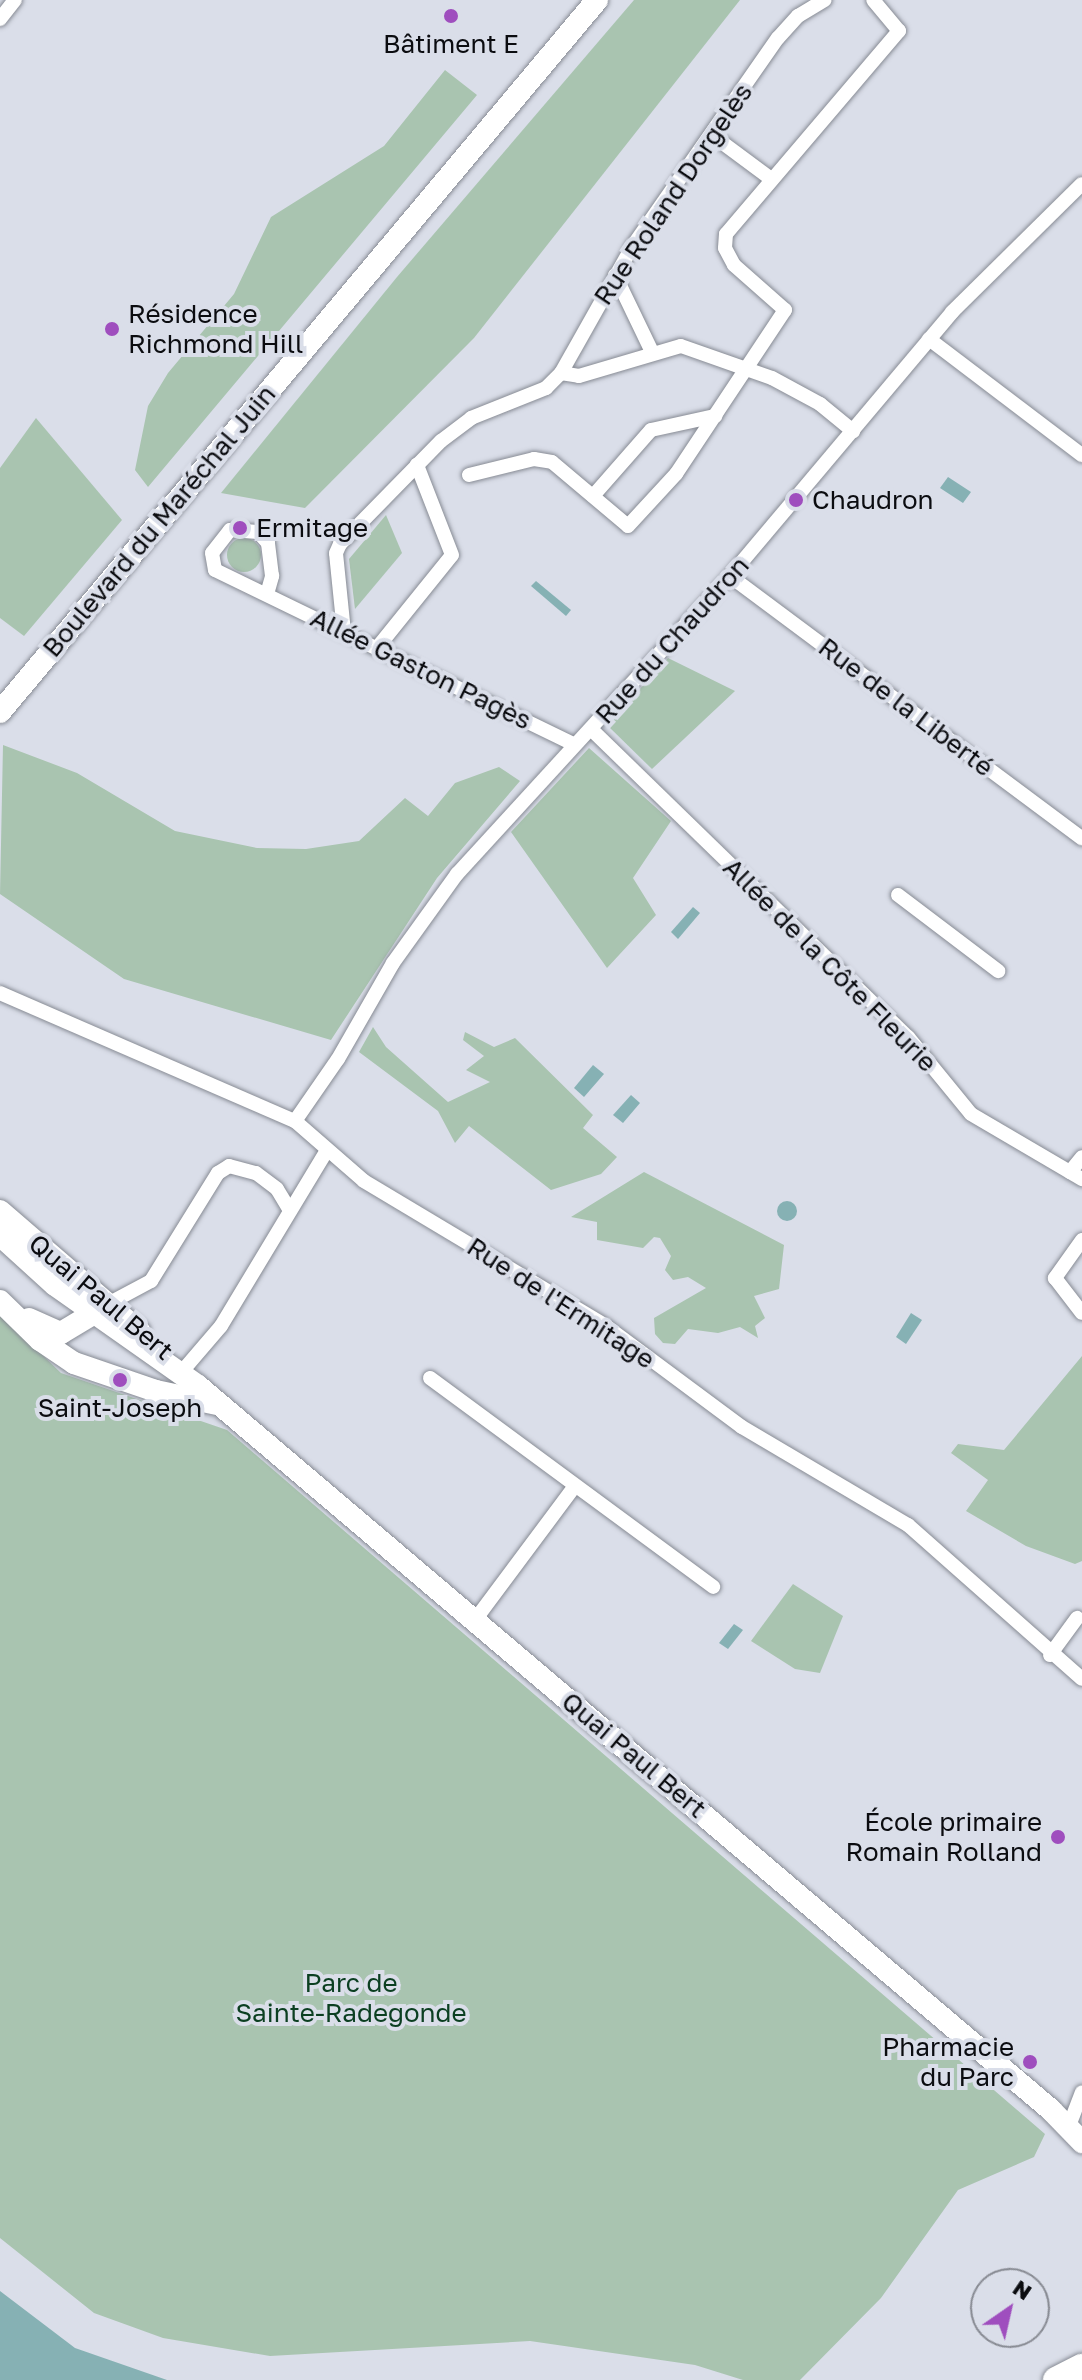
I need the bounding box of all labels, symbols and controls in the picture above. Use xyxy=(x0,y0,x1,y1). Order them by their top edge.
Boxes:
marker: Bâtiment E xyxy=(442,7,460,25)
place label: Bâtiment E xyxy=(383,28,519,60)
street label: Rue Roland Dorgelès xyxy=(587,77,759,311)
place label: Résidence Richmond Hill xyxy=(128,298,303,360)
marker: Résidence Richmond Hill xyxy=(103,320,121,338)
street label: Boulevard du Maréchal Juin xyxy=(36,379,282,663)
place label: Chaudron xyxy=(812,484,934,516)
marker: Chaudron xyxy=(787,491,805,509)
place label: Ermitage xyxy=(256,512,368,544)
marker: Ermitage xyxy=(231,519,249,537)
street label: Rue du Chaudron xyxy=(589,550,755,730)
street label: Allée Gaston Pagès xyxy=(306,602,536,736)
street label: Rue de la Liberté xyxy=(813,631,999,783)
street label: Allée de la Côte Fleurie xyxy=(717,852,943,1078)
street label: Quai Paul Bert xyxy=(23,1228,179,1366)
street label: Rue de l'Ermitage xyxy=(461,1231,661,1375)
marker: Saint-Joseph xyxy=(111,1371,129,1389)
place label: Saint-Joseph xyxy=(38,1392,202,1424)
street label: Quai Paul Bert xyxy=(556,1686,712,1824)
place label: École primaire Romain Rolland xyxy=(845,1806,1042,1868)
marker: École primaire Romain Rolland xyxy=(1049,1828,1067,1846)
park label: Parc de Sainte-Radegonde xyxy=(235,1967,467,2028)
place label: Pharmacie du Parc xyxy=(882,2031,1014,2092)
marker: Pharmacie du Parc xyxy=(1021,2053,1039,2071)
north arrow xyxy=(970,2268,1050,2348)
text: N xyxy=(1008,2273,1037,2305)

